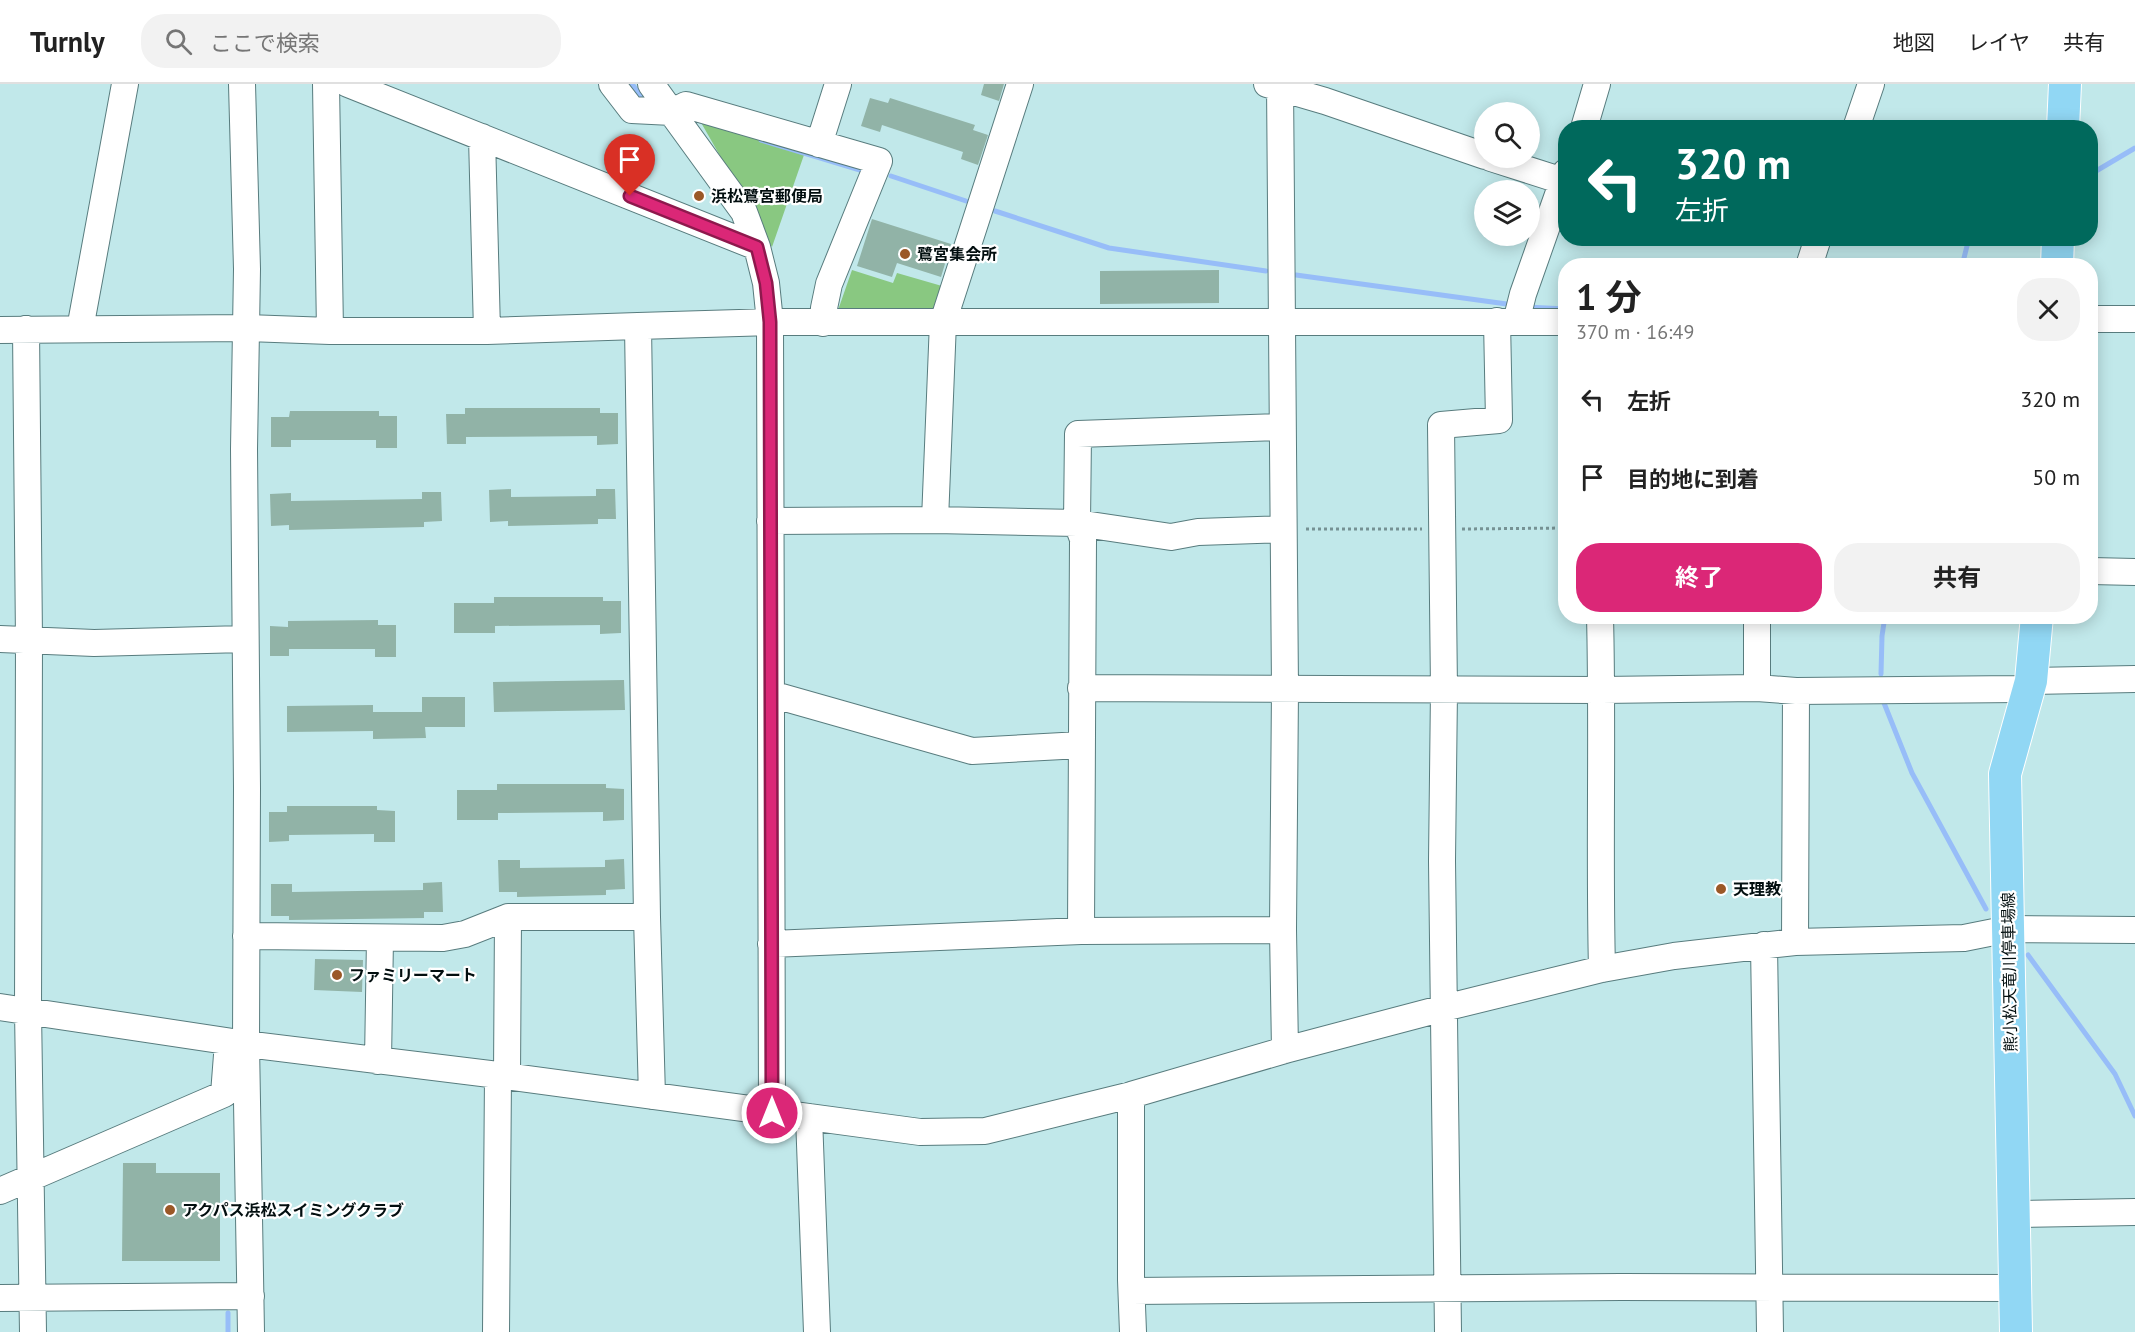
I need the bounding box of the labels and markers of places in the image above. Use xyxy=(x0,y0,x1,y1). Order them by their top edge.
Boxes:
pin xyxy=(604,134,655,196)
place label: 浜松鷺宮郵便局 xyxy=(711,186,823,206)
marker: 浜松鷺宮郵便局 xyxy=(692,189,706,203)
place label: 鷺宮集会所 xyxy=(917,244,997,264)
marker: 鷺宮集会所 xyxy=(898,247,912,261)
place label: 天理教 xyxy=(1733,879,1781,899)
marker: 天理教 xyxy=(1714,882,1728,896)
place label: ファミリーマート xyxy=(349,965,477,985)
marker: ファミリーマート xyxy=(330,968,344,982)
place label: アクパス浜松スイミングクラブ xyxy=(182,1200,404,1220)
marker: アクパス浜松スイミングクラブ xyxy=(163,1203,177,1217)

